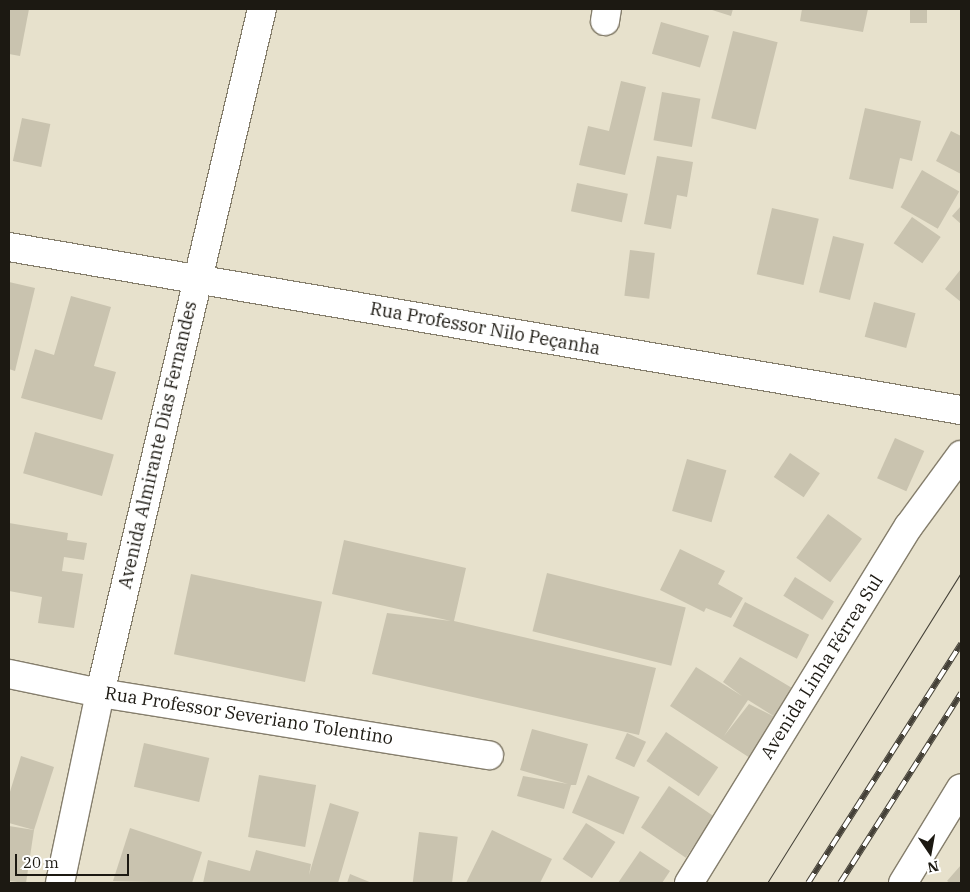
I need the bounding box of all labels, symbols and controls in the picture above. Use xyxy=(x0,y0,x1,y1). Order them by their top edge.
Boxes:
street label: Rua Professor Nilo Peçanha xyxy=(368,298,602,360)
street label: Avenida Almirante Dias Fernandes xyxy=(114,299,202,591)
street label: Avenida Linha Férrea Sul xyxy=(756,571,888,763)
street label: Rua Professor Severiano Tolentino xyxy=(103,683,395,749)
north arrow xyxy=(905,827,955,877)
scale bar xyxy=(18,844,131,876)
text: 20 m xyxy=(23,853,59,872)
text: N xyxy=(926,857,940,877)

